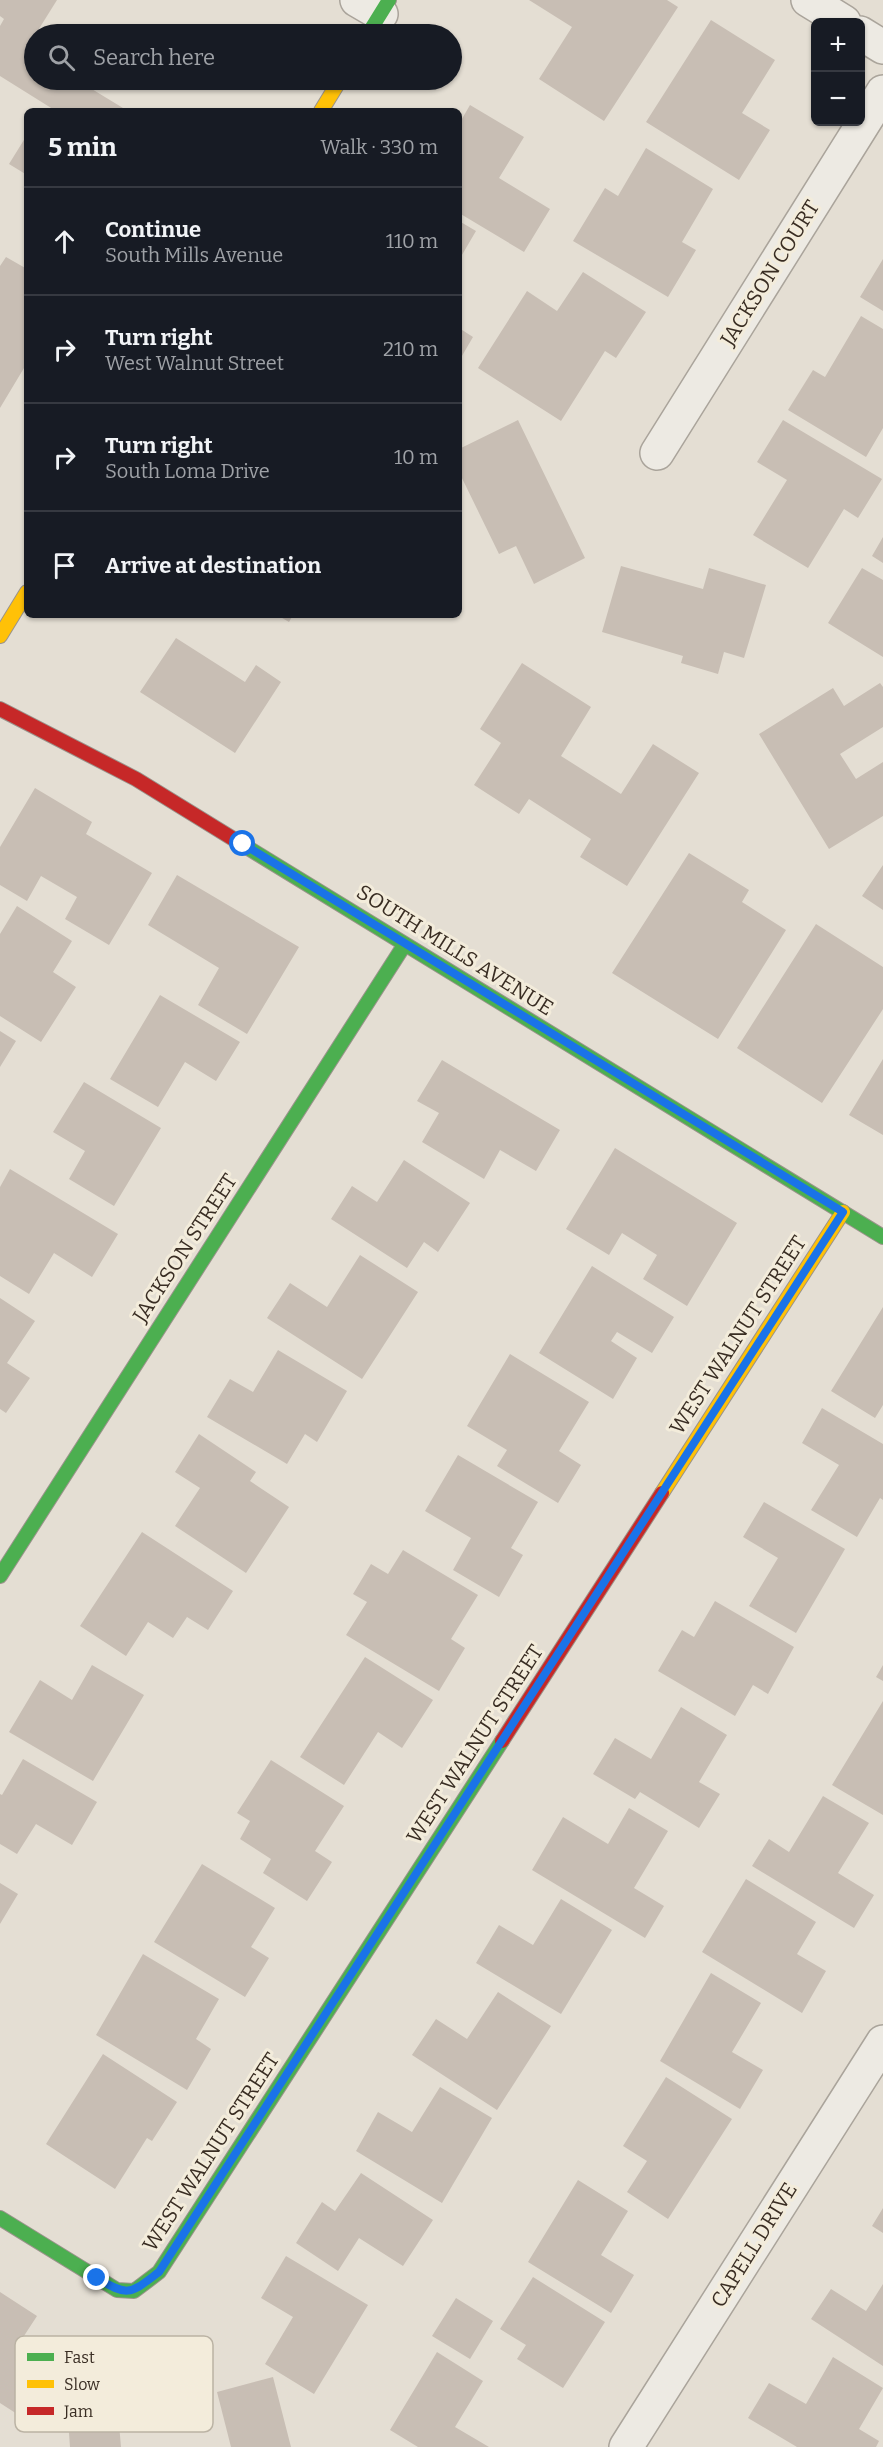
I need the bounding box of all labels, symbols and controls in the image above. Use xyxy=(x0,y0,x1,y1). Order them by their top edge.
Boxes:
map controls xyxy=(811,18,865,126)
button: + xyxy=(811,18,865,72)
search box xyxy=(24,24,462,90)
icon: search xyxy=(45,41,78,74)
text: Search here xyxy=(93,44,215,71)
button: − xyxy=(811,72,865,126)
text: 5 min xyxy=(48,132,117,163)
text: Walk · 330 m xyxy=(321,135,438,159)
street label: JACKSON COURT xyxy=(714,195,825,351)
text: Continue xyxy=(105,216,201,243)
icon: ahead xyxy=(48,225,81,258)
text: 110 m xyxy=(386,229,438,253)
text: South Mills Avenue xyxy=(105,243,283,267)
text: Turn right xyxy=(105,324,213,351)
icon: right xyxy=(48,333,81,366)
text: 210 m xyxy=(383,337,438,361)
text: West Walnut Street xyxy=(105,351,284,375)
text: Turn right xyxy=(105,432,213,459)
icon: right xyxy=(48,441,81,474)
text: 10 m xyxy=(394,445,438,469)
text: South Loma Drive xyxy=(105,459,270,483)
icon: arrive xyxy=(48,549,81,582)
text: Arrive at destination xyxy=(105,552,321,579)
route start xyxy=(229,830,255,856)
street label: SOUTH MILLS AVENUE xyxy=(352,879,558,1021)
street label: JACKSON STREET xyxy=(127,1169,243,1328)
street label: WEST WALNUT STREET xyxy=(664,1231,812,1439)
street label: WEST WALNUT STREET xyxy=(401,1640,549,1848)
street label: WEST WALNUT STREET xyxy=(137,2048,285,2256)
street label: CAPELL DRIVE xyxy=(705,2178,803,2312)
route end xyxy=(83,2264,109,2290)
legend xyxy=(15,2336,213,2432)
text: Fast xyxy=(64,2348,95,2367)
text: Slow xyxy=(64,2375,100,2394)
text: Jam xyxy=(63,2402,93,2421)

